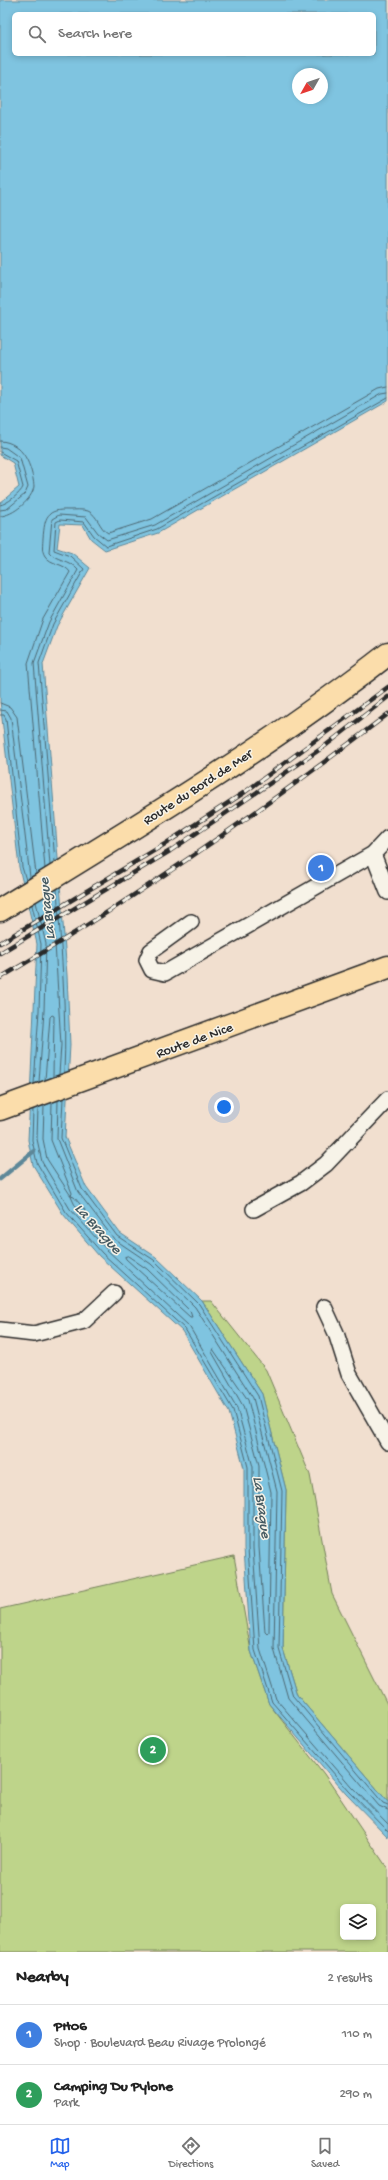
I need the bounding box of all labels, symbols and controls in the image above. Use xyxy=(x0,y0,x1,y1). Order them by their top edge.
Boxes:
search box xyxy=(12,12,376,56)
icon: search xyxy=(26,23,48,45)
text: Search here xyxy=(58,25,132,43)
north arrow xyxy=(292,68,328,104)
street label: Route du Bord de Mer xyxy=(140,746,257,830)
pin: 1 xyxy=(308,853,334,883)
water label: La Brague xyxy=(36,876,60,941)
street label: Route de Nice xyxy=(154,1019,236,1063)
your location xyxy=(214,1097,234,1117)
water label: La Brague xyxy=(70,1200,126,1259)
water label: La Brague xyxy=(248,1475,274,1540)
pin: 2 xyxy=(140,1735,166,1765)
map controls xyxy=(340,1904,376,1940)
button: layers xyxy=(340,1904,376,1940)
text: Nearby xyxy=(16,1968,69,1988)
text: 2 results xyxy=(327,1971,372,1986)
text: PH06 xyxy=(54,2018,87,2036)
text: 1 xyxy=(26,2027,32,2042)
text: 110 m xyxy=(342,2027,372,2042)
text: Shop · Boulevard Beau Rivage Prolongé xyxy=(54,2036,266,2051)
text: Camping Du Pylone xyxy=(54,2078,173,2096)
text: 2 xyxy=(26,2087,32,2102)
text: 290 m xyxy=(339,2087,372,2102)
text: Park xyxy=(54,2096,79,2111)
tab: Map xyxy=(49,2135,71,2171)
tab: Directions xyxy=(169,2135,213,2171)
tab: Saved xyxy=(311,2135,339,2171)

